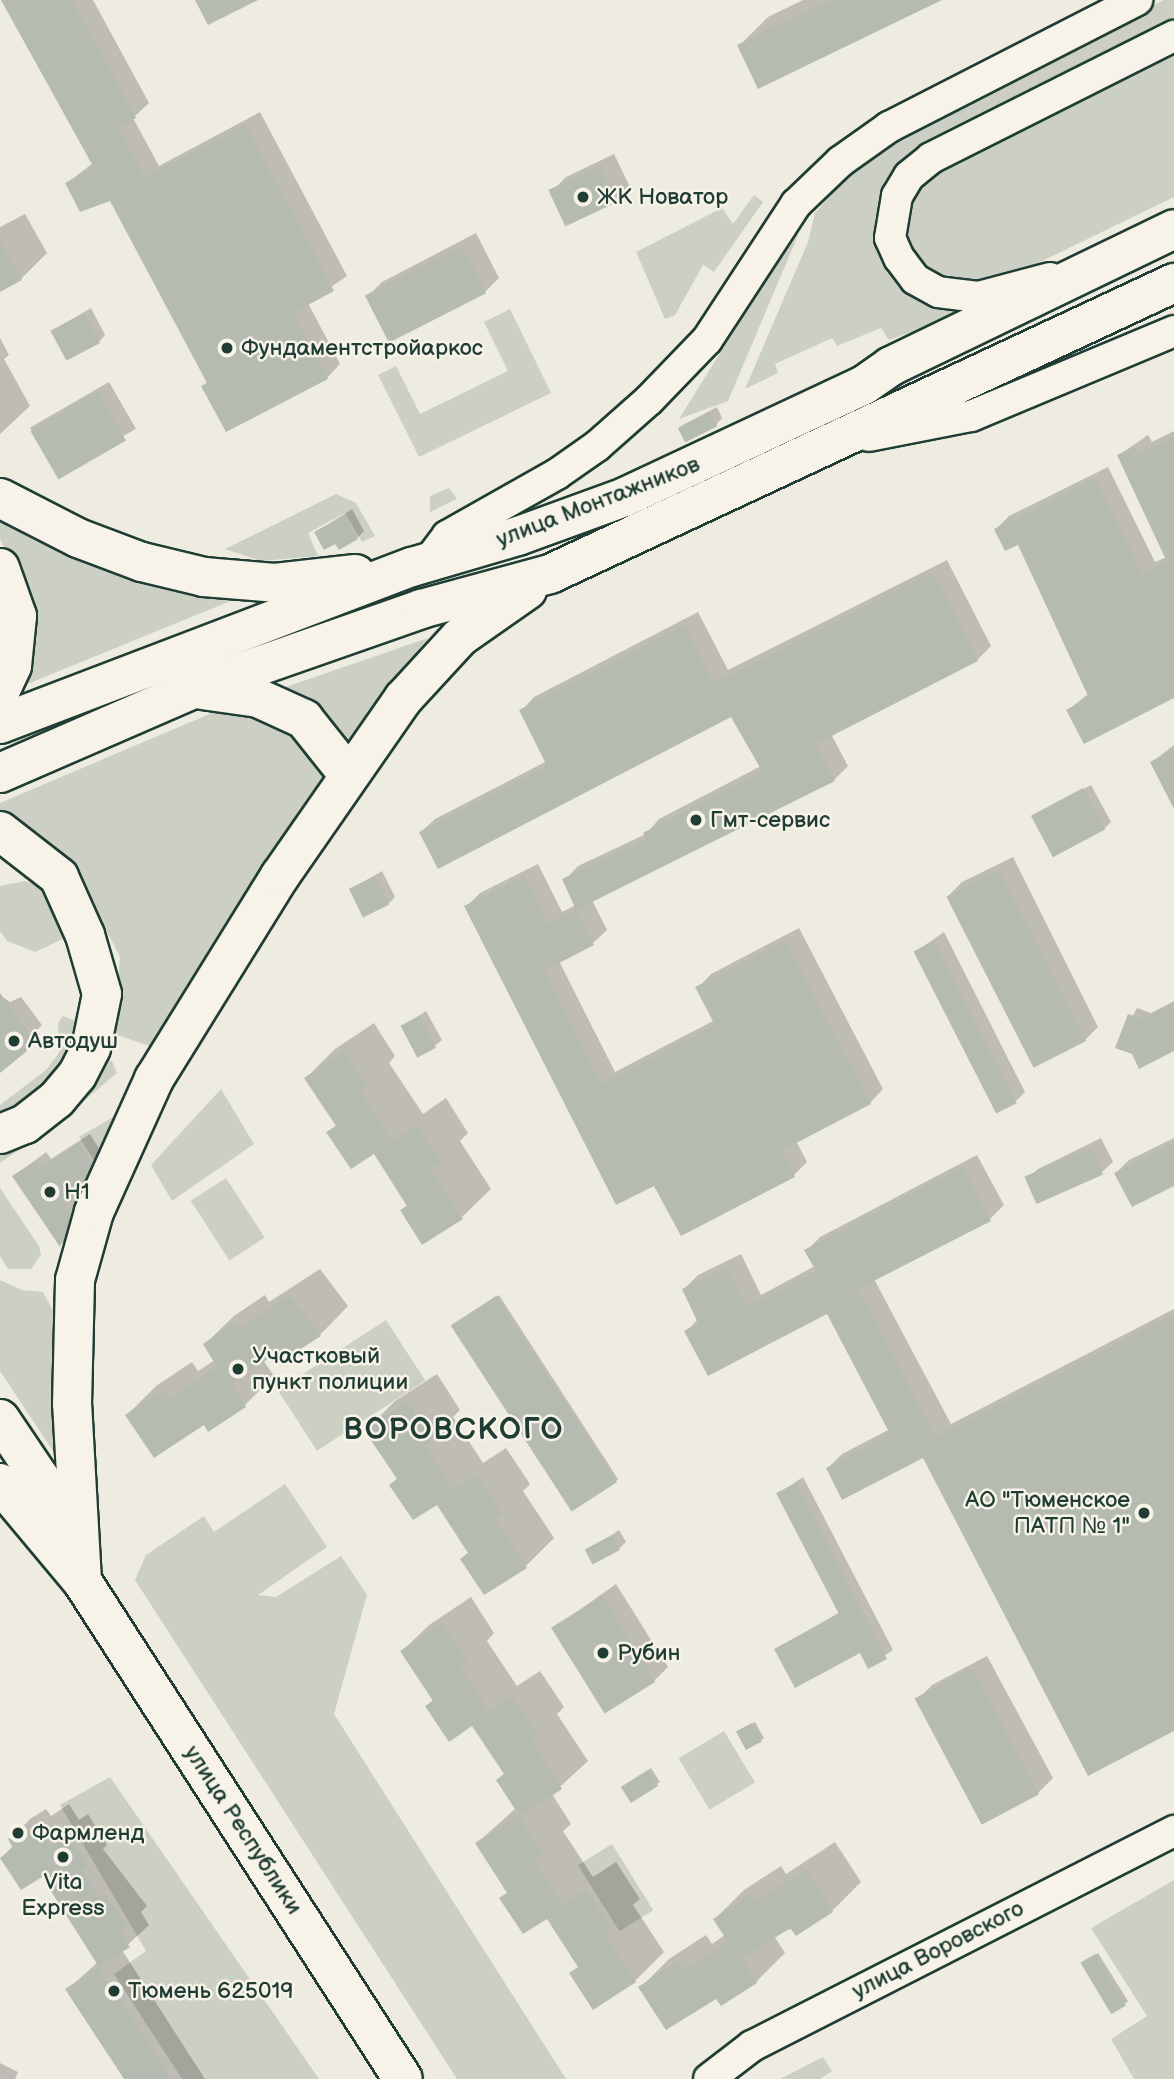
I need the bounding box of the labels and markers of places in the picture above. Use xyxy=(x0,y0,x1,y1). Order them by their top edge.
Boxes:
place label: ЖК Новатор xyxy=(597,183,728,211)
marker: ЖК Новатор xyxy=(575,189,591,205)
place label: Фундаментстройаркос xyxy=(241,334,483,362)
marker: Фундаментстройаркос xyxy=(219,340,235,356)
place label: Гмт-сервис xyxy=(710,806,830,834)
marker: Гмт-сервис xyxy=(688,812,704,828)
place label: Автодуш xyxy=(28,1027,118,1055)
marker: Автодуш xyxy=(6,1033,22,1049)
place label: Н1 xyxy=(64,1178,90,1206)
marker: Н1 xyxy=(42,1184,58,1200)
place label: Участковый пункт полиции xyxy=(252,1342,408,1396)
marker: Участковый пункт полиции xyxy=(230,1361,246,1377)
place label: АО "Тюменское ПАТП № 1" xyxy=(965,1486,1130,1540)
marker: АО "Тюменское ПАТП № 1" xyxy=(1136,1505,1152,1521)
place label: Рубин xyxy=(617,1639,681,1667)
marker: Рубин xyxy=(595,1645,611,1661)
place label: Фармленд xyxy=(32,1819,144,1847)
marker: Фармленд xyxy=(10,1825,26,1841)
marker: Vita Express xyxy=(55,1849,71,1865)
place label: Vita Express xyxy=(21,1868,105,1922)
place label: Тюмень 625019 xyxy=(128,1977,294,2005)
marker: Тюмень 625019 xyxy=(106,1983,122,1999)

